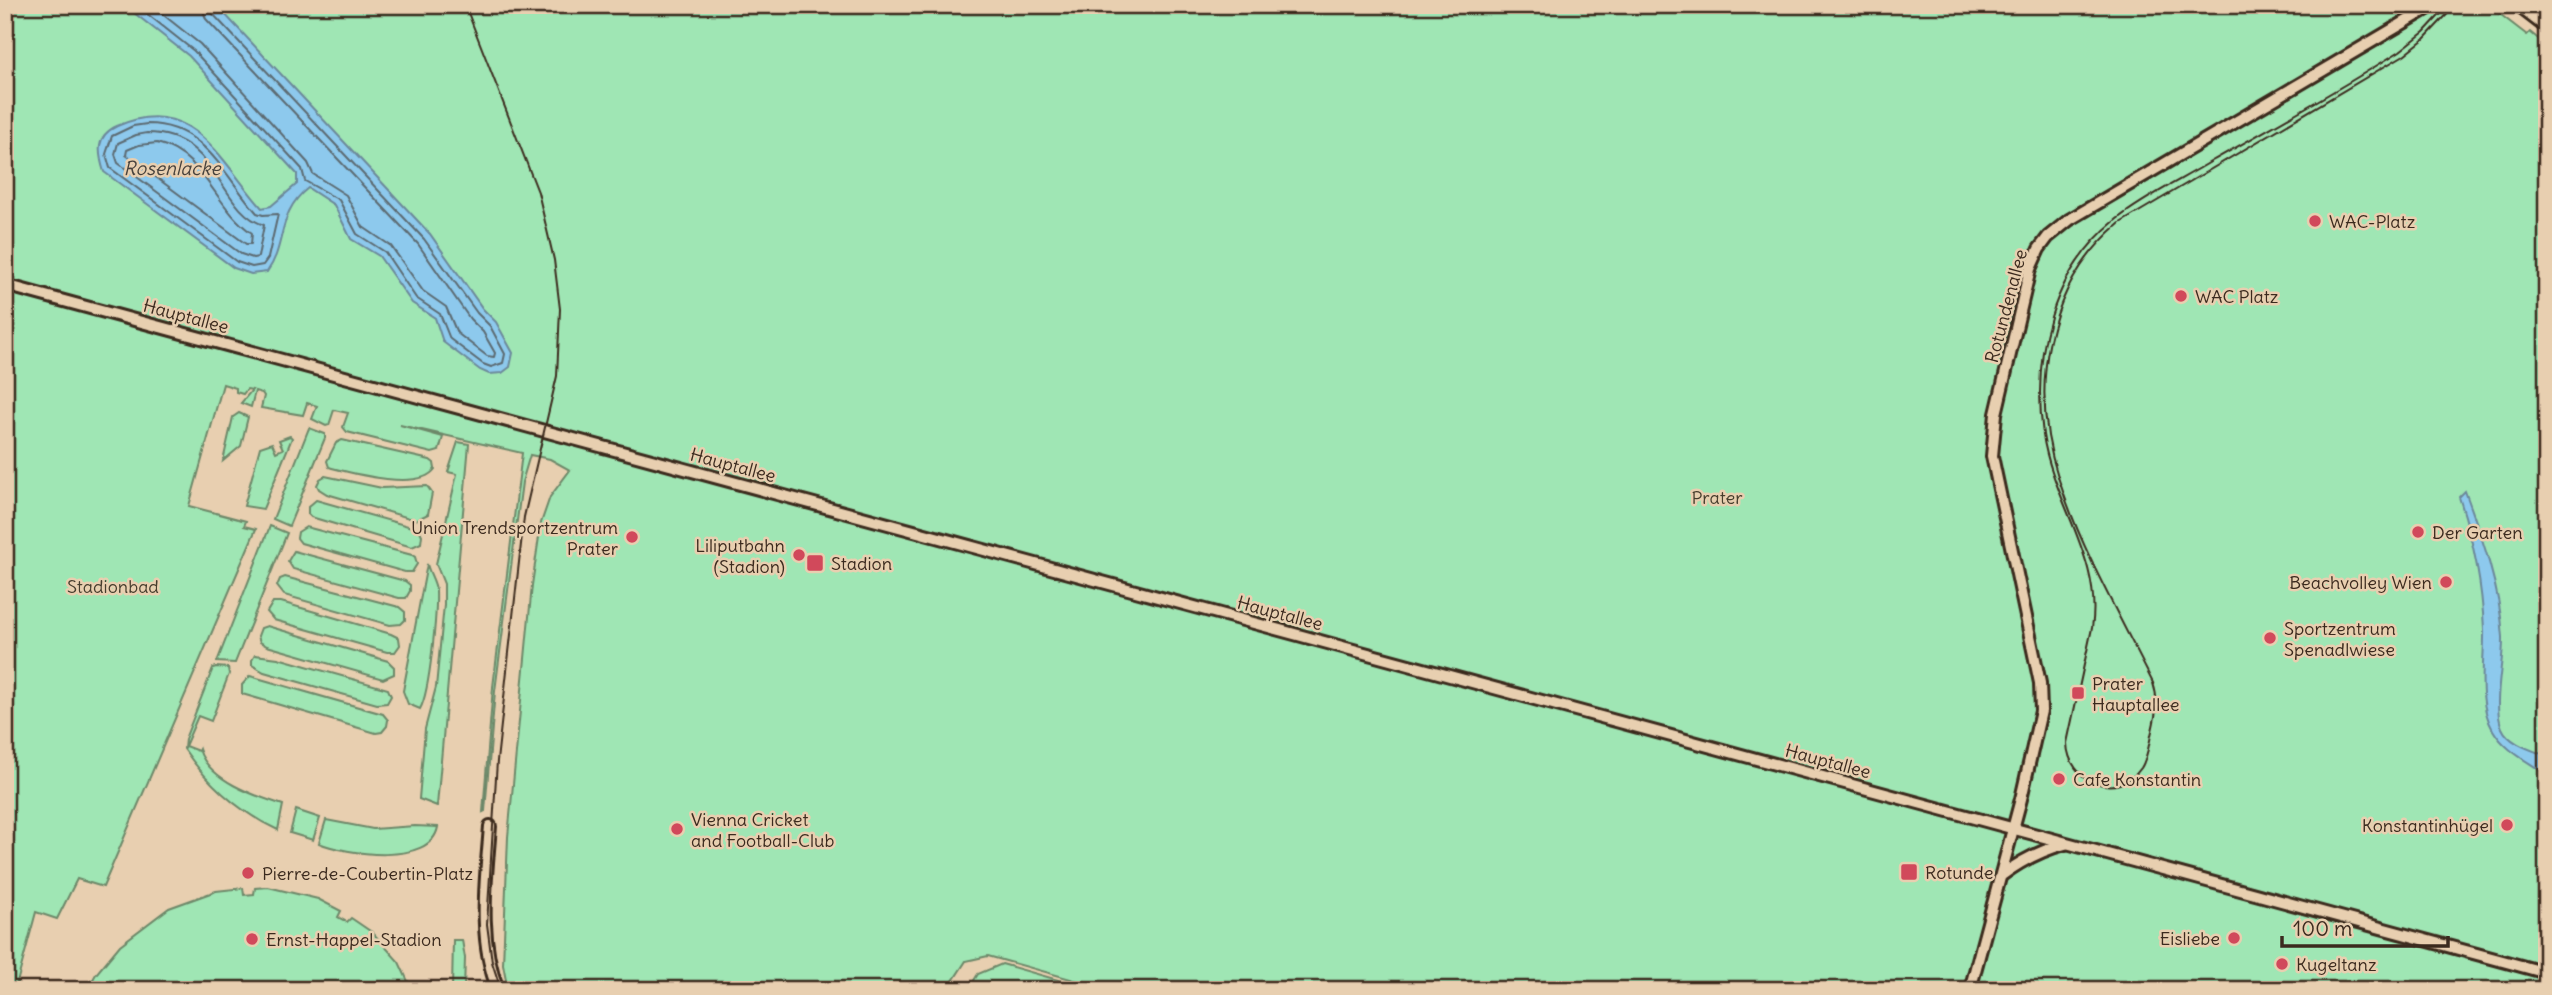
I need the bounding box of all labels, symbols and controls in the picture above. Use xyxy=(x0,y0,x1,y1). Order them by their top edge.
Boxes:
water label: Rosenlacke xyxy=(124,156,222,180)
place label: WAC-Platz xyxy=(2329,210,2416,233)
marker: WAC-Platz xyxy=(2307,213,2323,229)
street label: Rotundenallee xyxy=(1980,247,2032,365)
place label: WAC Platz xyxy=(2195,285,2279,308)
marker: WAC Platz xyxy=(2173,288,2189,304)
street label: Hauptallee xyxy=(141,294,231,338)
street label: Hauptallee xyxy=(688,443,778,487)
park label: Prater xyxy=(1691,486,1743,509)
place label: Union Trendsportzentrum Prater xyxy=(411,516,619,560)
place label: Der Garten xyxy=(2432,521,2523,544)
marker: Der Garten xyxy=(2410,524,2426,540)
marker: Union Trendsportzentrum Prater xyxy=(624,529,640,545)
place label: Liliputbahn (Stadion) xyxy=(695,534,785,578)
marker: Liliputbahn (Stadion) xyxy=(791,547,807,563)
place label: Stadion xyxy=(831,552,892,575)
marker: Stadion xyxy=(805,553,825,573)
place label: Beachvolley Wien xyxy=(2289,571,2432,594)
marker: Beachvolley Wien xyxy=(2438,574,2454,590)
park label: Stadionbad xyxy=(67,575,159,598)
street label: Hauptallee xyxy=(1235,591,1325,635)
place label: Sportzentrum Spenadlwiese xyxy=(2284,617,2396,661)
marker: Sportzentrum Spenadlwiese xyxy=(2262,630,2278,646)
place label: Prater Hauptallee xyxy=(2092,672,2180,716)
marker: Prater Hauptallee xyxy=(2070,685,2086,701)
street label: Hauptallee xyxy=(1783,739,1873,783)
place label: Cafe Konstantin xyxy=(2073,768,2201,791)
marker: Cafe Konstantin xyxy=(2051,771,2067,787)
place label: Vienna Cricket and Football-Club xyxy=(691,808,835,852)
place label: Konstantinhügel xyxy=(2362,814,2493,837)
marker: Konstantinhügel xyxy=(2499,817,2515,833)
marker: Vienna Cricket and Football-Club xyxy=(669,821,685,837)
place label: Rotunde xyxy=(1925,861,1994,884)
place label: Pierre-de-Coubertin-Platz xyxy=(262,862,474,885)
marker: Rotunde xyxy=(1899,862,1919,882)
marker: Pierre-de-Coubertin-Platz xyxy=(240,865,256,881)
scale bar xyxy=(2282,904,2449,948)
text: 100 m xyxy=(2293,915,2352,942)
place label: Eisliebe xyxy=(2160,927,2220,950)
place label: Ernst-Happel-Stadion xyxy=(266,928,442,951)
marker: Eisliebe xyxy=(2226,930,2242,946)
marker: Ernst-Happel-Stadion xyxy=(244,931,260,947)
place label: Kugeltanz xyxy=(2296,953,2377,976)
marker: Kugeltanz xyxy=(2274,956,2290,972)

